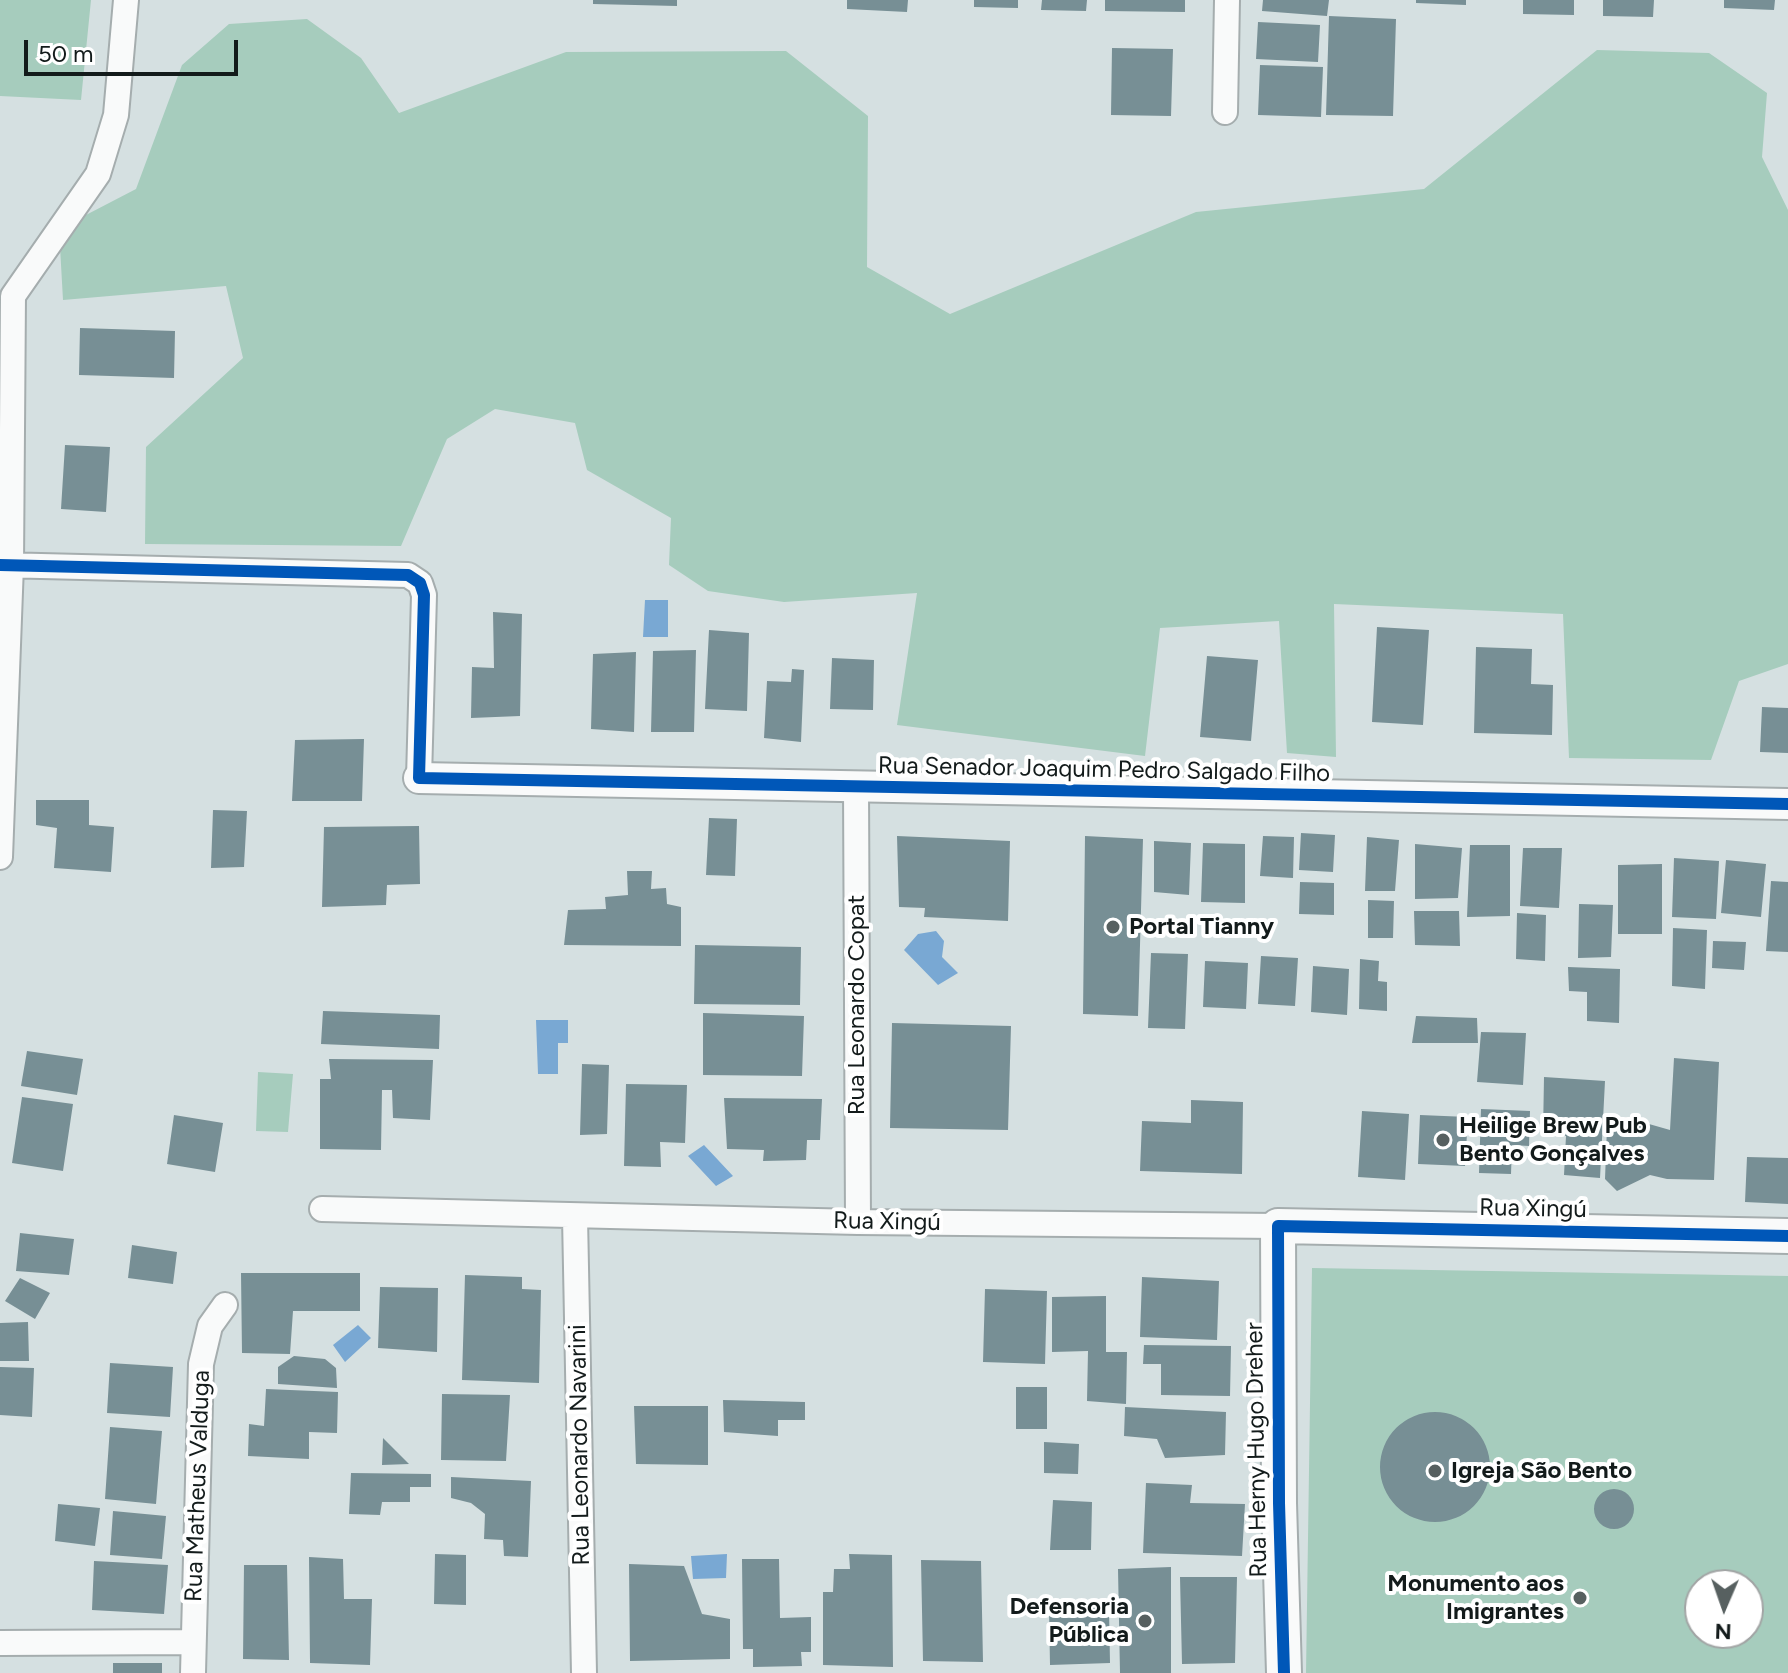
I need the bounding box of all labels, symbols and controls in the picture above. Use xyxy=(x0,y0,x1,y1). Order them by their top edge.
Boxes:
scale bar xyxy=(28,24,242,74)
text: 50 m xyxy=(38,39,94,68)
street label: Rua Senador Joaquim Pedro Salgado Filho xyxy=(878,752,1330,788)
street label: Rua Leonardo Copat xyxy=(843,895,871,1115)
place label: Portal Tianny xyxy=(1129,913,1274,941)
marker: Portal Tianny xyxy=(1104,918,1122,936)
place label: Heilige Brew Pub Bento Gonçalves xyxy=(1459,1112,1647,1168)
marker: Heilige Brew Pub Bento Gonçalves xyxy=(1434,1131,1452,1149)
street label: Rua Xingú xyxy=(1479,1194,1587,1224)
street label: Rua Xingú xyxy=(833,1207,941,1237)
street label: Rua Herny Hugo Dreher xyxy=(1240,1322,1274,1578)
street label: Rua Leonardo Navarini xyxy=(563,1324,597,1566)
street label: Rua Matheus Valduga xyxy=(180,1369,216,1603)
place label: Igreja São Bento xyxy=(1451,1457,1632,1485)
marker: Igreja São Bento xyxy=(1426,1462,1444,1480)
north arrow xyxy=(1684,1569,1764,1649)
place label: Monumento aos Imigrantes xyxy=(1387,1570,1564,1626)
marker: Monumento aos Imigrantes xyxy=(1571,1589,1589,1607)
place label: Defensoria Pública xyxy=(1010,1593,1129,1649)
marker: Defensoria Pública xyxy=(1136,1612,1154,1630)
text: N xyxy=(1714,1618,1732,1645)

